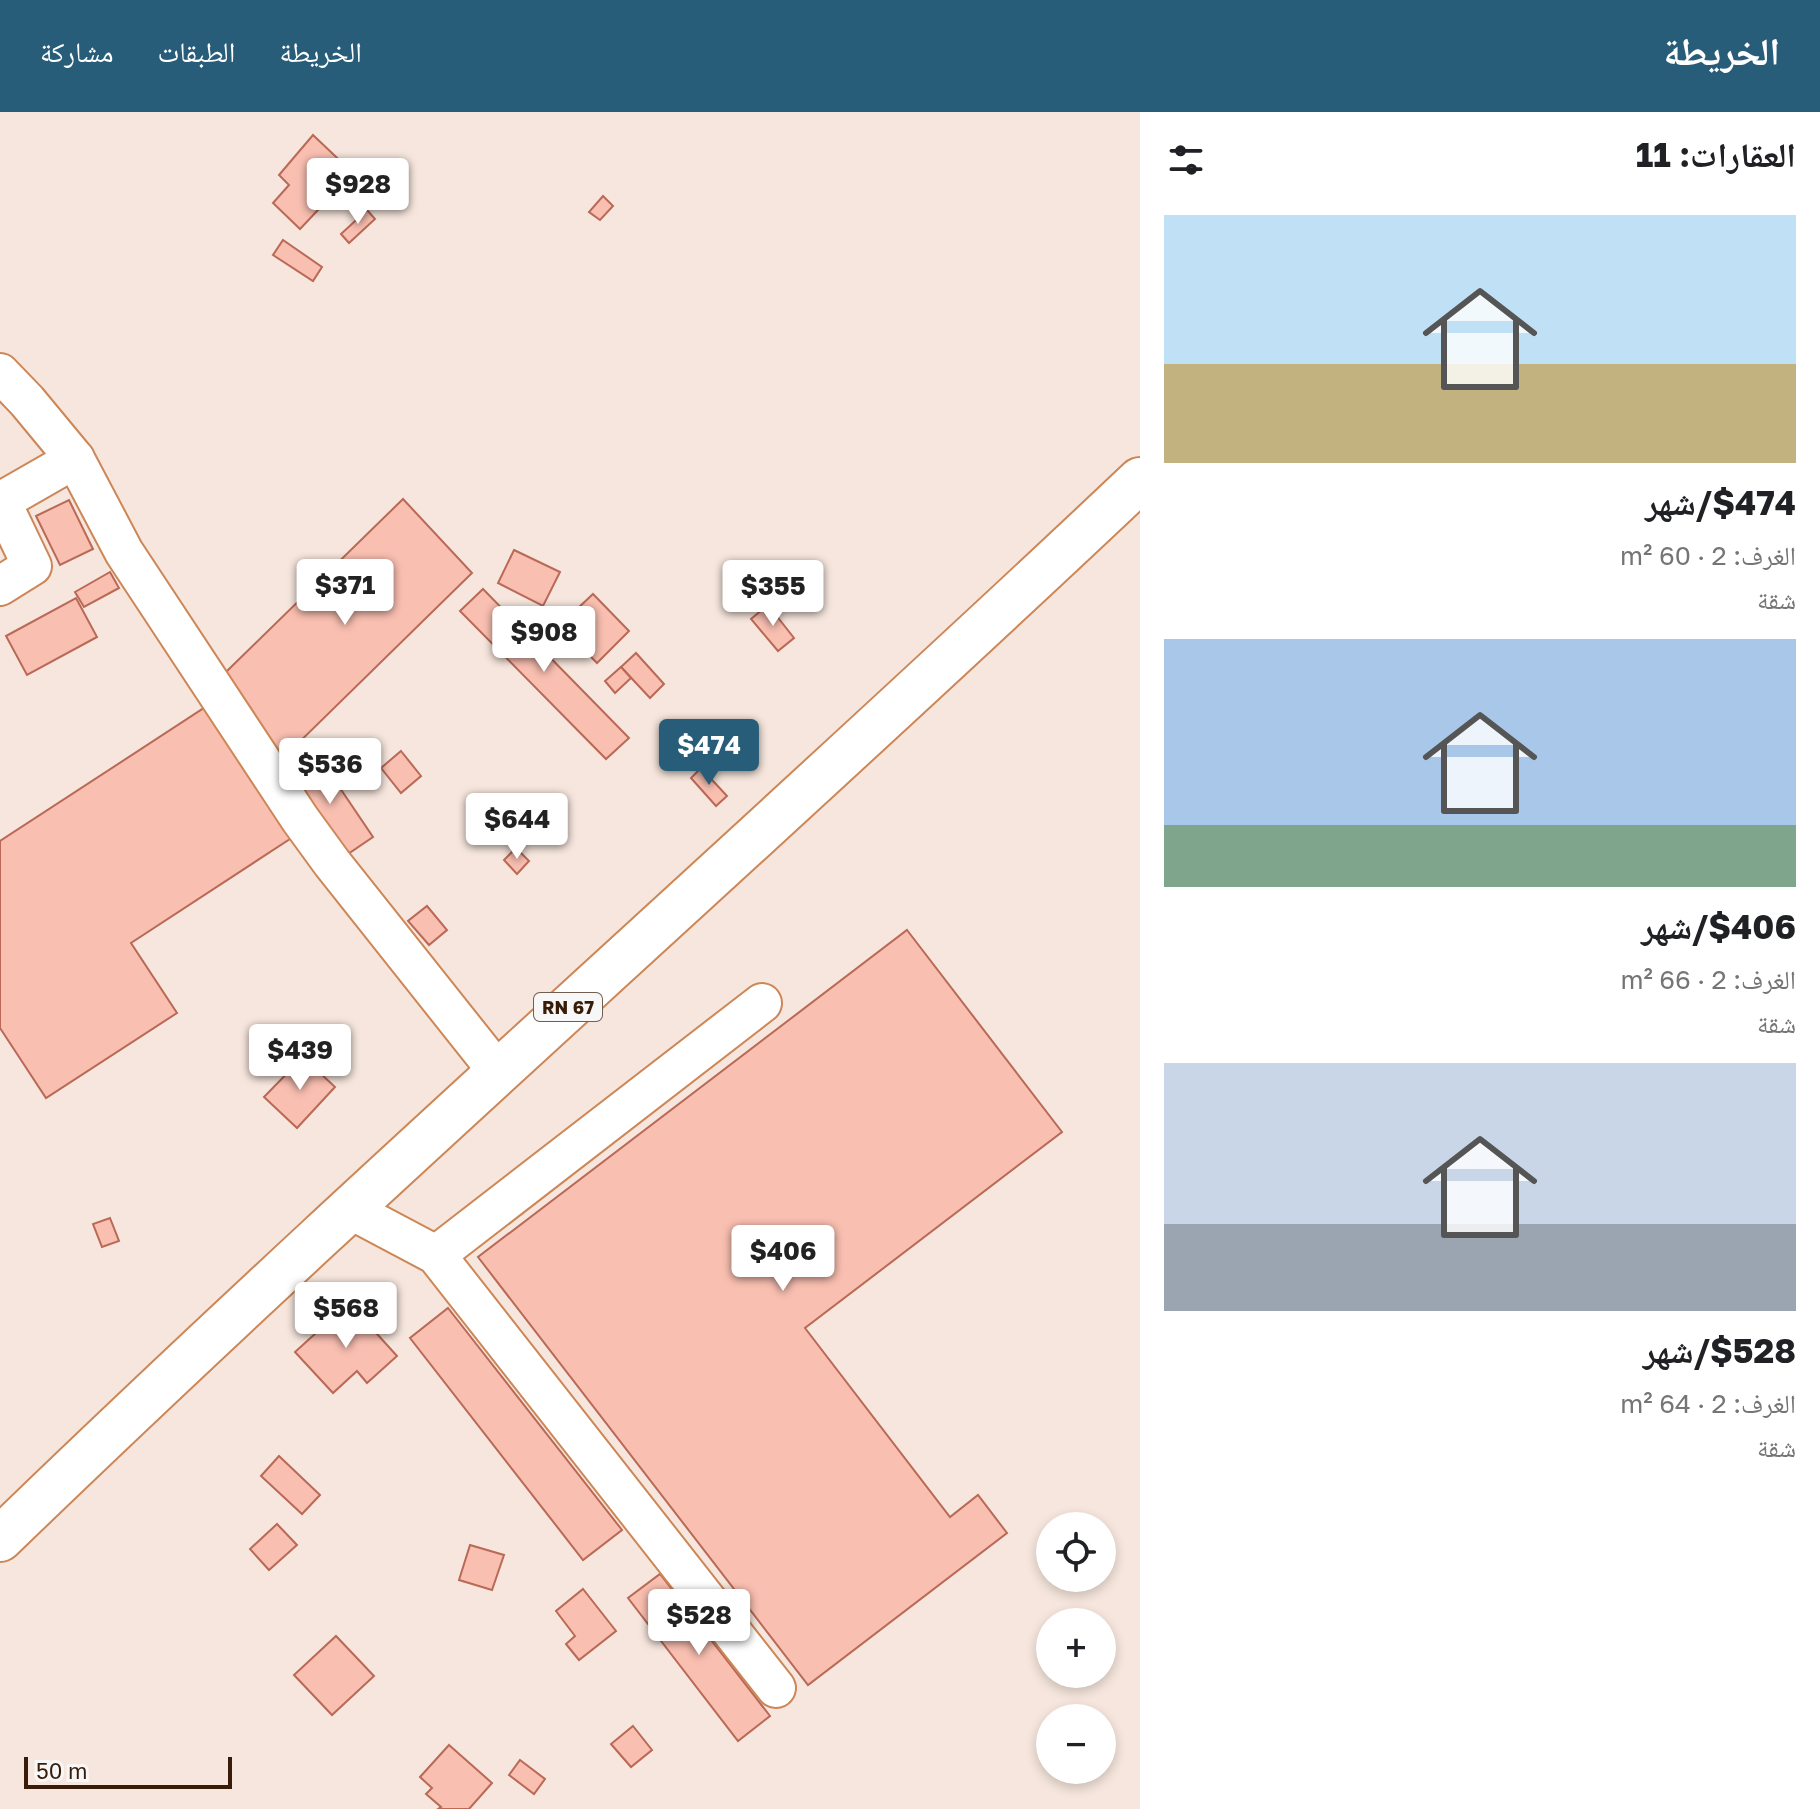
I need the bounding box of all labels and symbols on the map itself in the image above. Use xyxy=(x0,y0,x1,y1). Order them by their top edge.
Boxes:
pin: $928 xyxy=(311,158,405,226)
pin: $371 xyxy=(298,559,392,627)
pin: $355 xyxy=(726,560,820,628)
pin: $908 xyxy=(497,606,591,674)
pin: $474 xyxy=(662,719,756,787)
pin: $536 xyxy=(283,738,377,806)
pin: $644 xyxy=(470,793,564,861)
road number: RN 67 xyxy=(534,993,602,1021)
pin: $439 xyxy=(253,1024,347,1092)
pin: $406 xyxy=(736,1225,830,1293)
pin: $568 xyxy=(299,1282,393,1350)
pin: $528 xyxy=(652,1589,746,1657)
scale bar xyxy=(24,1753,232,1789)

